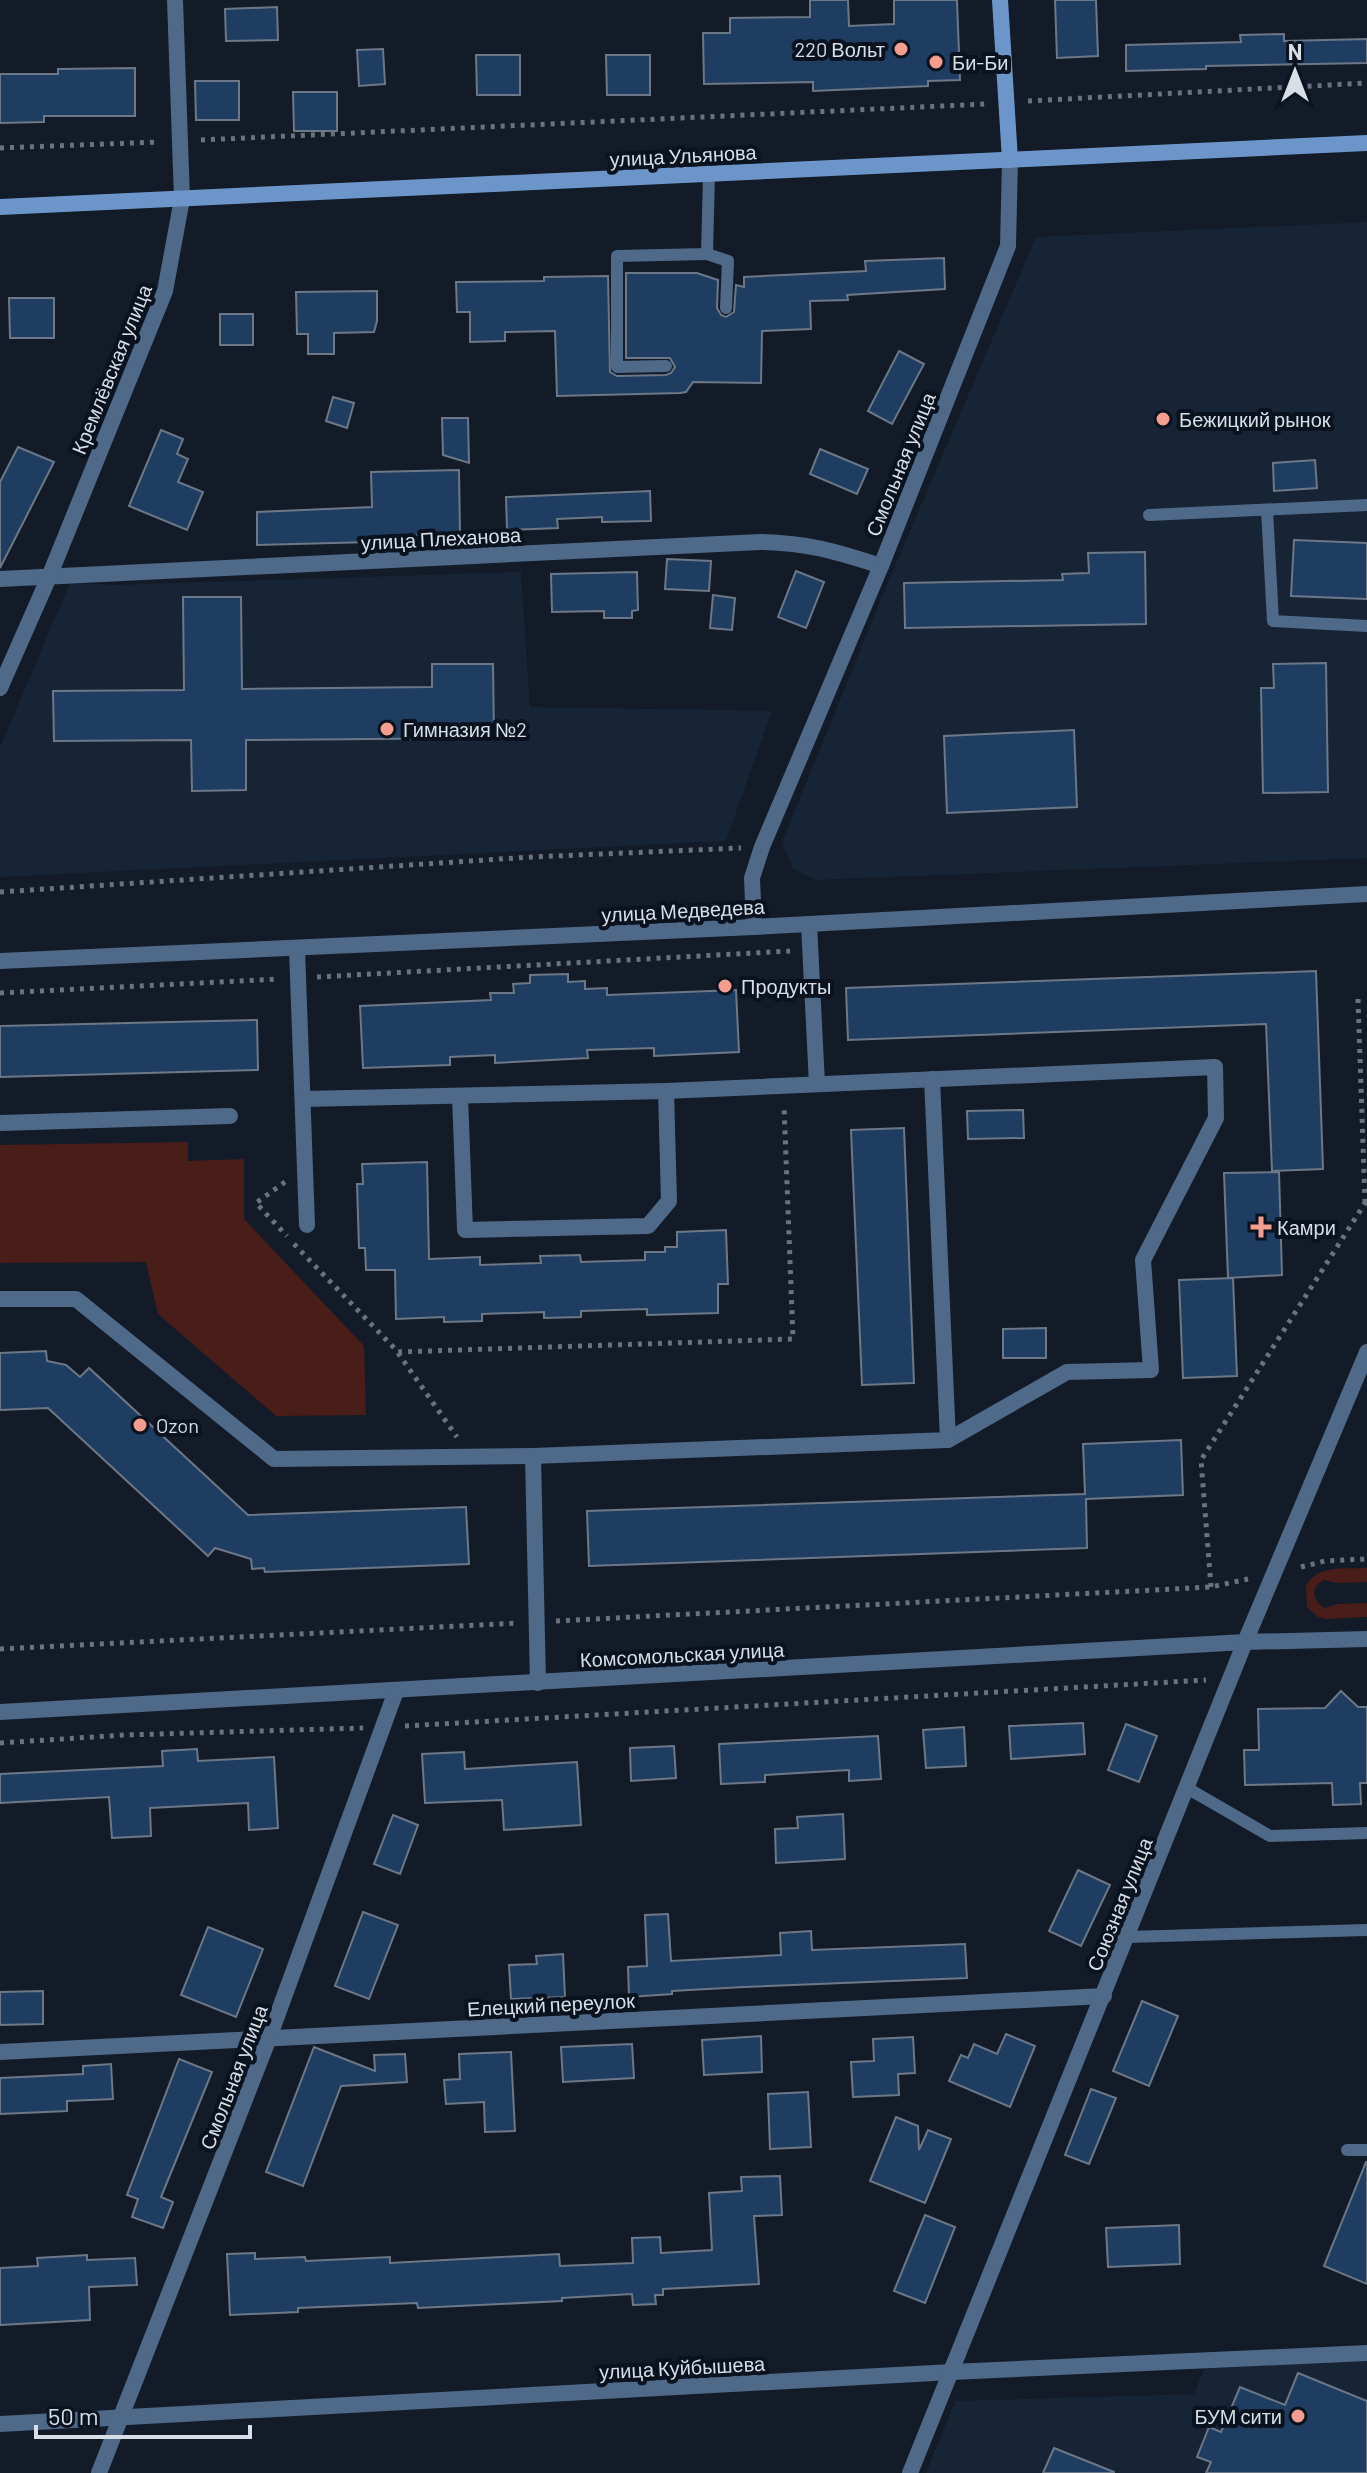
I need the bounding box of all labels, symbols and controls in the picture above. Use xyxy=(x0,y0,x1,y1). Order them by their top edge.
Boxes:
north arrow xyxy=(1255,32,1335,112)
place label: 220 Вольт xyxy=(795,37,885,61)
text: N xyxy=(1288,38,1302,64)
marker: 220 Вольт xyxy=(892,40,910,58)
place label: Би-Би xyxy=(952,50,1008,74)
marker: Би-Би xyxy=(927,53,945,71)
street label: улица Ульянова xyxy=(609,139,758,171)
street label: Кремлёвская улица xyxy=(66,280,156,457)
street label: Смольная улица xyxy=(860,388,940,539)
place label: Бежицкий рынок xyxy=(1179,407,1331,431)
marker: Бежицкий рынок xyxy=(1154,410,1172,428)
street label: улица Плеханова xyxy=(360,522,523,554)
place label: Гимназия №2 xyxy=(403,717,527,741)
marker: Гимназия №2 xyxy=(378,720,396,738)
street label: улица Медведева xyxy=(601,894,766,926)
place label: Продукты xyxy=(741,974,831,998)
marker: Продукты xyxy=(716,977,734,995)
place label: Камри xyxy=(1277,1215,1336,1239)
marker: Камри xyxy=(1252,1218,1270,1236)
place label: Ozon xyxy=(156,1413,199,1437)
marker: Ozon xyxy=(131,1416,149,1434)
street label: Комсомольская улица xyxy=(579,1637,786,1671)
street label: Союзная улица xyxy=(1081,1833,1157,1974)
street label: Елецкий переулок xyxy=(466,1988,636,2020)
street label: Смольная улица xyxy=(194,2000,272,2153)
street label: улица Куйбышева xyxy=(598,2351,767,2383)
scale bar xyxy=(36,2389,250,2439)
text: 50 m xyxy=(48,2401,99,2430)
place label: БУМ сити xyxy=(1194,2404,1282,2428)
marker: БУМ сити xyxy=(1289,2407,1307,2425)

